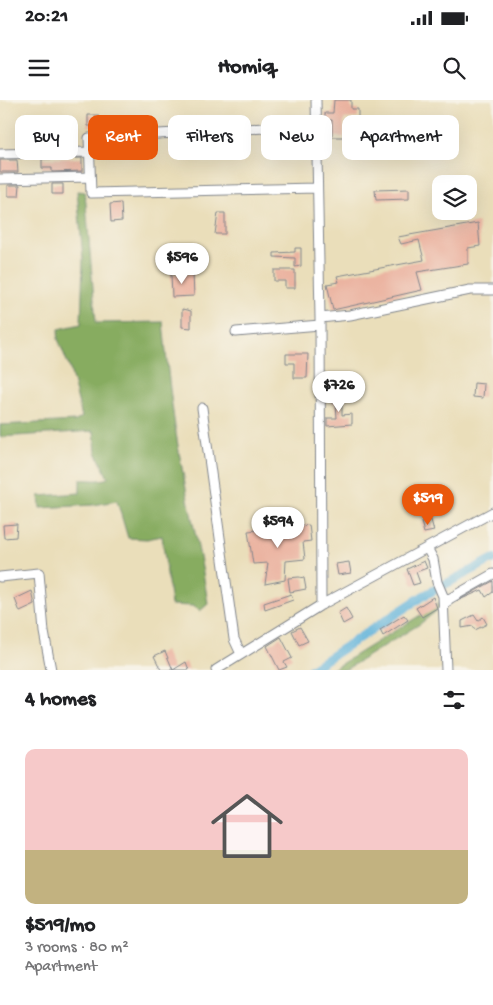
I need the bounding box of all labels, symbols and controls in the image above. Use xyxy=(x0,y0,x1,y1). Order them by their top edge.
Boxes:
text: 20:21 xyxy=(25,6,68,29)
icon: menu xyxy=(25,54,53,82)
icon: search xyxy=(440,54,468,82)
text: Homiq xyxy=(218,55,275,81)
chip: Buy xyxy=(15,115,78,160)
chip: Rent xyxy=(88,115,158,160)
chip: Filters xyxy=(168,115,251,160)
chip: New xyxy=(261,115,332,160)
chip: Apartment xyxy=(342,115,459,160)
map controls xyxy=(432,175,477,220)
button: layers xyxy=(432,175,477,220)
pin: $596 xyxy=(152,242,212,285)
text: $596 xyxy=(166,249,198,268)
pin: $726 xyxy=(309,370,369,413)
text: $726 xyxy=(323,377,355,396)
pin: $519 xyxy=(398,484,458,526)
text: $519 xyxy=(413,490,443,509)
pin: $594 xyxy=(248,506,308,549)
text: $594 xyxy=(262,513,294,532)
icon: filters xyxy=(440,686,468,714)
text: 4 homes xyxy=(25,688,96,713)
icon: home xyxy=(202,781,292,871)
text: $519/mo xyxy=(25,914,95,939)
text: 3 rooms · 80 m² xyxy=(25,939,129,958)
text: Apartment xyxy=(25,958,97,977)

